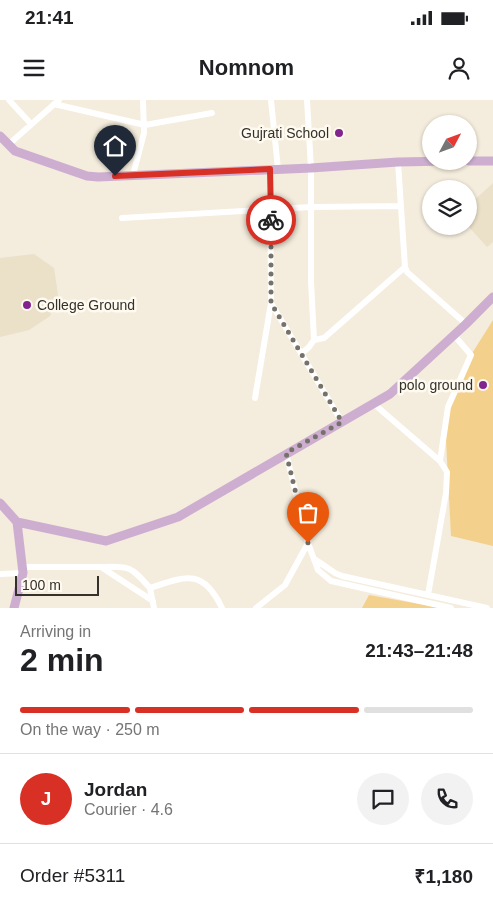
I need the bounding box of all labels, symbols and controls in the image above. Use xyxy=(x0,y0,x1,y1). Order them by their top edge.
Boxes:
text: 21:41 xyxy=(25,7,74,28)
icon: menu xyxy=(20,54,48,82)
icon: person xyxy=(445,54,473,82)
text: Nomnom xyxy=(199,55,294,80)
north arrow xyxy=(422,115,478,170)
map controls xyxy=(422,115,477,235)
pin xyxy=(94,125,136,176)
place label: Gujrati School xyxy=(241,125,329,141)
marker: Gujrati School xyxy=(333,127,345,139)
icon: home xyxy=(101,132,129,160)
button: layers xyxy=(422,180,477,235)
courier xyxy=(246,195,296,245)
icon: bike xyxy=(257,206,285,234)
place label: College Ground xyxy=(37,297,135,313)
marker: College Ground xyxy=(21,299,33,311)
place label: polo ground xyxy=(399,377,473,393)
marker: polo ground xyxy=(477,379,489,391)
pin xyxy=(287,492,329,543)
icon: bag xyxy=(294,499,322,527)
scale bar xyxy=(15,573,99,596)
text: 100 m xyxy=(22,577,61,593)
text: Arriving in xyxy=(20,623,91,640)
text: 21:43–21:48 xyxy=(365,640,473,661)
text: 2 min xyxy=(20,642,104,678)
text: On the way · 250 m xyxy=(20,721,160,738)
button: chat xyxy=(357,773,409,825)
button: phone xyxy=(421,773,473,825)
text: Jordan xyxy=(84,779,147,800)
text: J xyxy=(41,788,51,809)
text: Courier · 4.6 xyxy=(84,801,173,818)
text: Order #5311 xyxy=(20,865,125,886)
text: ₹1,180 xyxy=(415,866,473,887)

